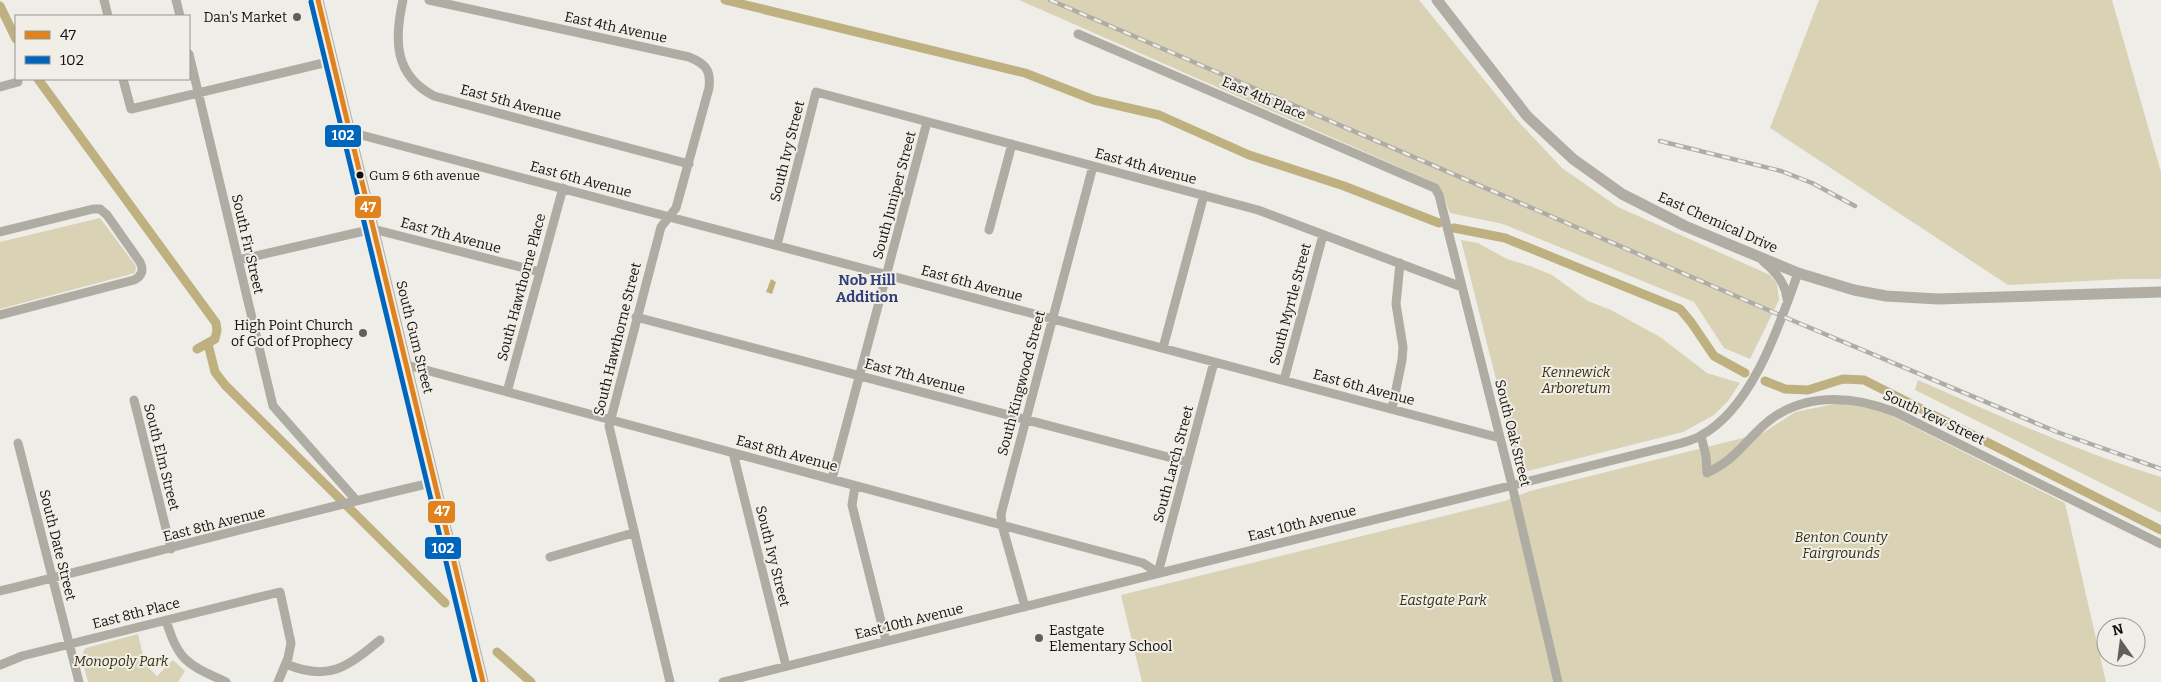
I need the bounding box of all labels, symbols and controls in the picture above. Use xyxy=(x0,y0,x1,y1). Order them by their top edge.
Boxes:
street label: East 4th Avenue xyxy=(563,8,669,47)
place label: Dan's Market xyxy=(203,9,287,26)
marker: Dan's Market xyxy=(291,11,303,23)
legend xyxy=(15,15,190,80)
text: 47 xyxy=(60,26,77,44)
text: 102 xyxy=(60,51,84,69)
street label: East 4th Place xyxy=(1219,73,1308,124)
street label: East 5th Avenue xyxy=(459,81,563,124)
street label: South Ivy Street xyxy=(767,99,808,203)
line badge: 102 xyxy=(324,124,362,148)
text: 102 xyxy=(332,127,355,144)
street label: South Juniper Street xyxy=(869,129,920,261)
street label: East 4th Avenue xyxy=(1093,145,1199,188)
street label: East 6th Avenue xyxy=(528,158,634,201)
place label: Gum & 6th avenue xyxy=(369,168,480,183)
marker: Gum & 6th avenue xyxy=(355,170,365,180)
street label: East Chemical Drive xyxy=(1655,188,1780,256)
street label: South Fir Street xyxy=(228,193,267,296)
line badge: 47 xyxy=(354,195,382,219)
text: 47 xyxy=(360,199,376,216)
street label: South Hawthorne Place xyxy=(494,211,549,363)
street label: East 7th Avenue xyxy=(399,214,503,257)
street label: South Myrtle Street xyxy=(1266,241,1315,367)
street label: South Hawthorne Street xyxy=(590,261,645,418)
street label: East 6th Avenue xyxy=(919,262,1025,305)
district label: Nob Hill Addition xyxy=(836,271,899,306)
street label: South Gum Street xyxy=(392,279,437,395)
street label: South Kingwood Street xyxy=(994,309,1049,458)
place label: High Point Church of God of Prophecy xyxy=(231,317,354,350)
marker: High Point Church of God of Prophecy xyxy=(357,327,369,339)
street label: East 7th Avenue xyxy=(863,355,967,398)
park label: Kennewick Arboretum xyxy=(1540,364,1611,397)
street label: East 6th Avenue xyxy=(1311,366,1417,409)
street label: South Oak Street xyxy=(1491,378,1534,488)
street label: South Yew Street xyxy=(1880,386,1987,448)
street label: South Elm Street xyxy=(140,402,183,512)
street label: South Larch Street xyxy=(1150,404,1197,524)
street label: East 8th Avenue xyxy=(734,432,840,475)
street label: South Date Street xyxy=(36,488,80,602)
line badge: 47 xyxy=(427,500,456,524)
street label: East 10th Avenue xyxy=(1246,502,1358,545)
text: 47 xyxy=(434,503,450,520)
street label: East 8th Avenue xyxy=(161,504,267,545)
street label: South Ivy Street xyxy=(752,504,793,608)
park label: Benton County Fairgrounds xyxy=(1795,529,1888,562)
line badge: 102 xyxy=(424,536,462,560)
text: 102 xyxy=(432,540,455,557)
park label: Eastgate Park xyxy=(1399,592,1487,609)
street label: East 8th Place xyxy=(91,594,182,633)
street label: East 10th Avenue xyxy=(853,600,965,643)
north arrow xyxy=(2096,617,2146,667)
text: N xyxy=(2111,620,2125,639)
place label: Eastgate Elementary School xyxy=(1049,622,1172,655)
marker: Eastgate Elementary School xyxy=(1033,632,1045,644)
park label: Monopoly Park xyxy=(74,653,169,670)

